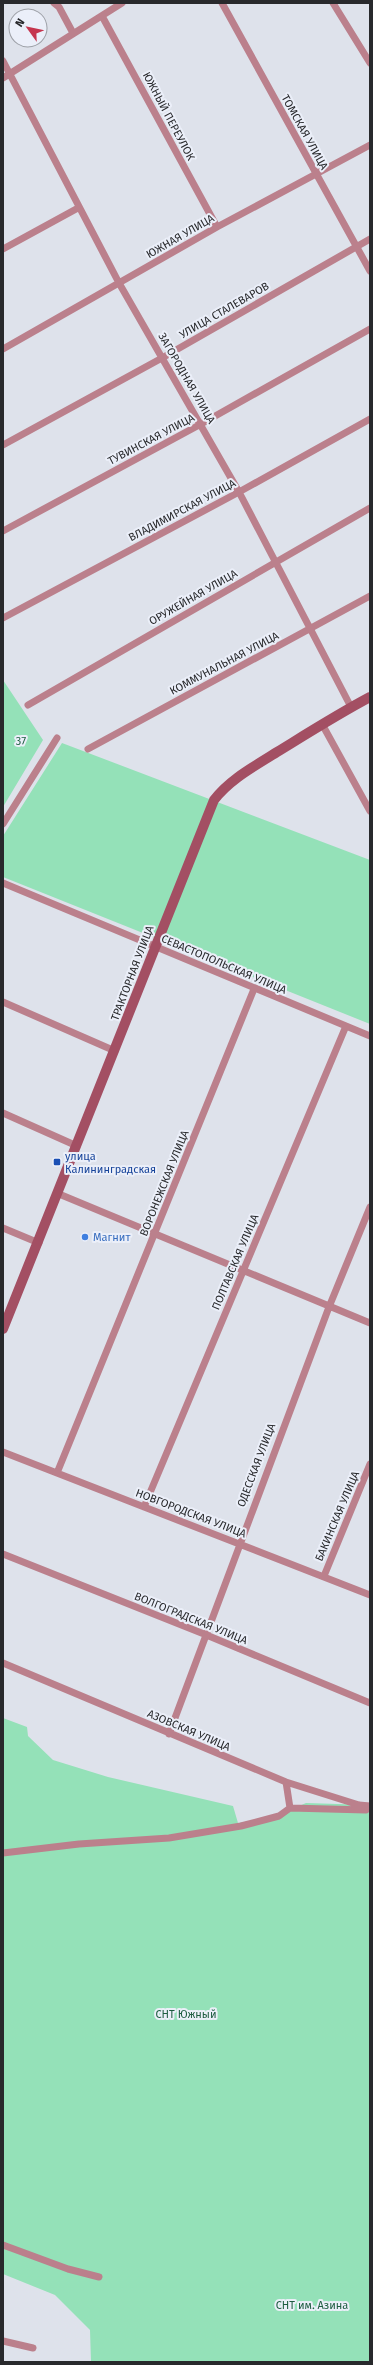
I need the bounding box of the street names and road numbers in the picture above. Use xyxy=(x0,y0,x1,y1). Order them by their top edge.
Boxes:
street label: ЮЖНЫЙ ПЕРЕУЛОК xyxy=(140,70,198,163)
street label: ТОМСКАЯ УЛИЦА xyxy=(279,92,331,173)
street label: ЮЖНАЯ УЛИЦА xyxy=(144,211,217,261)
street label: УЛИЦА СТАЛЕВАРОВ xyxy=(177,279,272,341)
street label: ЗАГОРОДНАЯ УЛИЦА xyxy=(155,331,218,427)
street label: ТУВИНСКАЯ УЛИЦА xyxy=(106,411,197,468)
street label: ВЛАДИМИРСКАЯ УЛИЦА xyxy=(126,476,239,544)
street label: ОРУЖЕЙНАЯ УЛИЦА xyxy=(147,567,240,628)
street label: КОММУНАЛЬНАЯ УЛИЦА xyxy=(167,629,282,698)
street label: ТРАКТОРНАЯ УЛИЦА xyxy=(108,923,157,1023)
street label: СЕВАСТОПОЛЬСКАЯ УЛИЦА xyxy=(159,932,289,997)
street label: ВОРОНЕЖСКАЯ УЛИЦА xyxy=(137,1128,192,1238)
street label: ПОЛТАВСКАЯ УЛИЦА xyxy=(209,1212,262,1312)
street label: ОДЕССКАЯ УЛИЦА xyxy=(235,1421,279,1509)
street label: БАКИНСКАЯ УЛИЦА xyxy=(313,1469,363,1563)
street label: НОВГОРОДСКАЯ УЛИЦА xyxy=(134,1486,249,1541)
street label: ВОЛГОГРАДСКАЯ УЛИЦА xyxy=(132,1590,250,1647)
street label: АЗОВСКАЯ УЛИЦА xyxy=(145,1707,233,1754)

